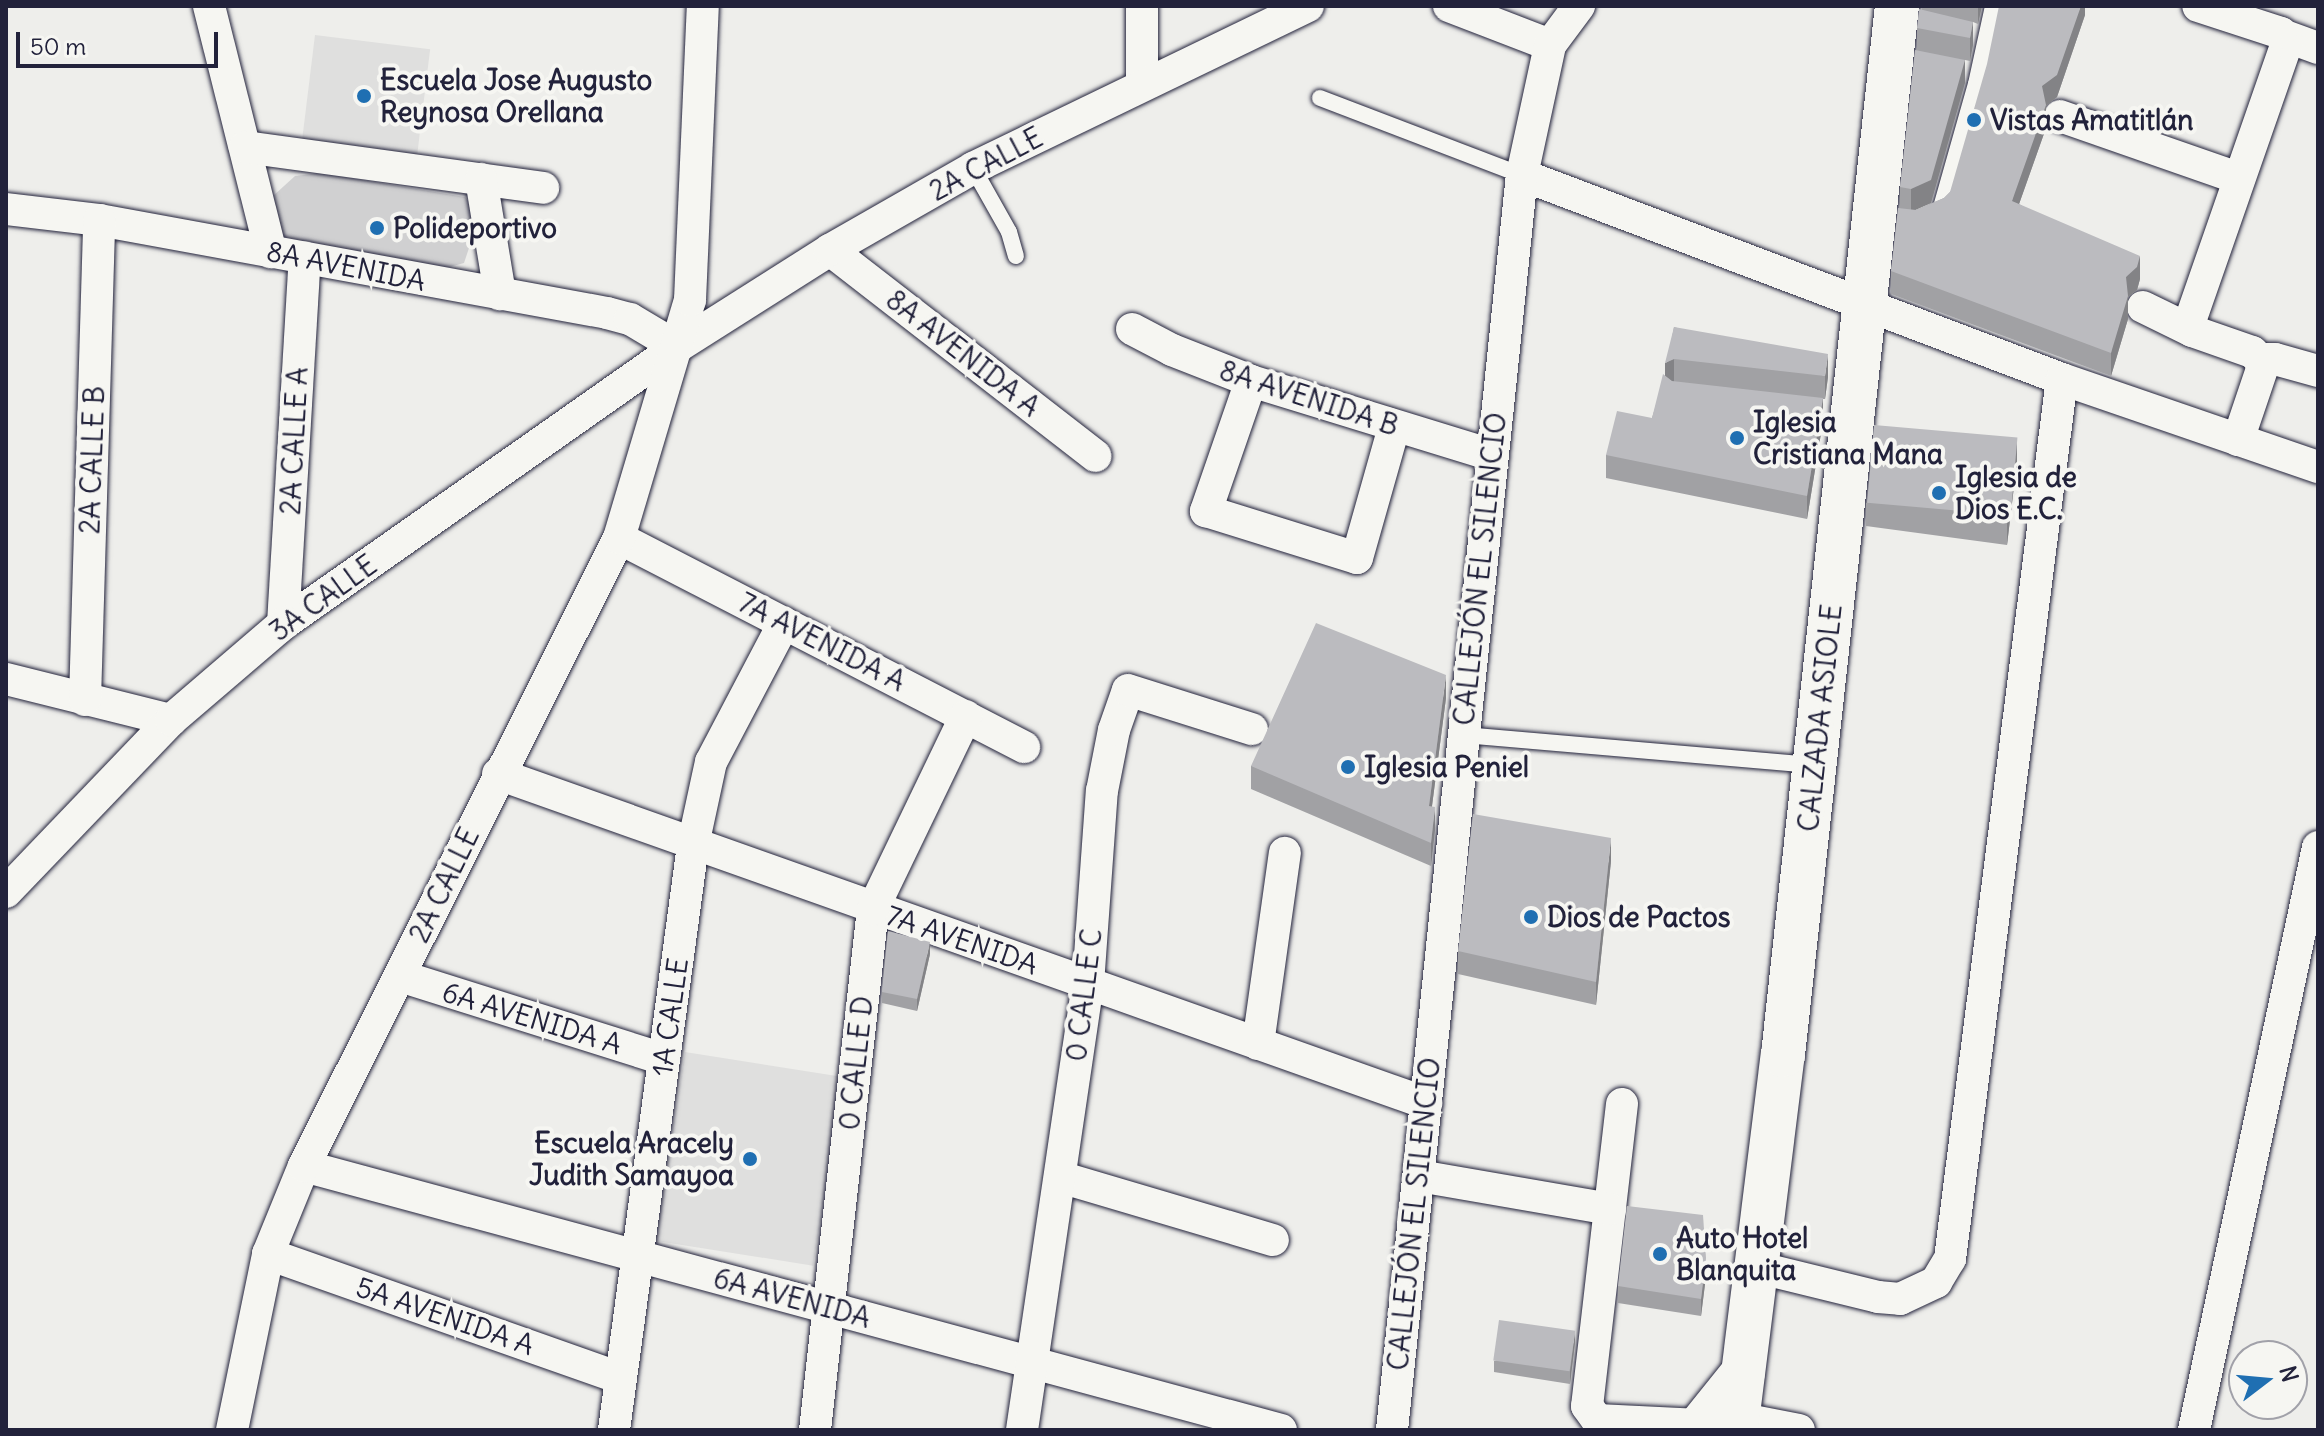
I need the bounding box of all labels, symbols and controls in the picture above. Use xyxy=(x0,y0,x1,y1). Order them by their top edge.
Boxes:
scale bar xyxy=(20,16,222,66)
text: 50 m xyxy=(30,31,86,61)
place label: Escuela Jose Augusto Reynosa Orellana xyxy=(380,63,652,129)
marker: Escuela Jose Augusto Reynosa Orellana xyxy=(355,87,373,105)
place label: Vistas Amatitlán xyxy=(1990,103,2193,137)
marker: Vistas Amatitlán xyxy=(1965,111,1983,129)
street label: 2A CALLE xyxy=(924,120,1048,208)
place label: Polideportivo xyxy=(393,211,557,245)
marker: Polideportivo xyxy=(368,219,386,237)
street label: 8A AVENIDA xyxy=(264,234,428,298)
street label: 8A AVENIDA A xyxy=(879,283,1047,423)
street label: 8A AVENIDA B xyxy=(1215,353,1403,443)
street label: 2A CALLE A xyxy=(273,366,315,516)
street label: 2A CALLE B xyxy=(73,385,111,535)
place label: Iglesia Cristiana Mana xyxy=(1753,405,1943,471)
street label: CALLEJÓN EL SILENCIO xyxy=(1447,411,1513,727)
marker: Iglesia Cristiana Mana xyxy=(1728,429,1746,447)
place label: Iglesia de Dios E.C. xyxy=(1955,460,2077,526)
marker: Iglesia de Dios E.C. xyxy=(1930,484,1948,502)
street label: 3A CALLE xyxy=(263,548,383,648)
street label: 7A AVENIDA A xyxy=(733,586,911,698)
street label: CALZADA ASIOLE xyxy=(1791,603,1849,833)
place label: Iglesia Peniel xyxy=(1364,750,1529,784)
marker: Iglesia Peniel xyxy=(1339,758,1357,776)
street label: 2A CALLE xyxy=(402,822,486,948)
street label: 7A AVENIDA xyxy=(882,898,1042,982)
place label: Dios de Pactos xyxy=(1547,900,1731,934)
marker: Dios de Pactos xyxy=(1522,908,1540,926)
street label: 0 CALLE C xyxy=(1059,927,1109,1063)
street label: 1A CALLE xyxy=(645,956,695,1078)
street label: 6A AVENIDA A xyxy=(438,975,626,1061)
street label: 0 CALLE D xyxy=(832,994,880,1132)
street label: CALLEJÓN EL SILENCIO xyxy=(1381,1056,1447,1372)
place label: Escuela Aracely Judith Samayoa xyxy=(529,1126,734,1192)
marker: Escuela Aracely Judith Samayoa xyxy=(741,1150,759,1168)
place label: Auto Hotel Blanquita xyxy=(1676,1221,1808,1287)
marker: Auto Hotel Blanquita xyxy=(1651,1245,1669,1263)
street label: 6A AVENIDA xyxy=(710,1261,874,1335)
street label: 5A AVENIDA A xyxy=(352,1270,538,1362)
north arrow xyxy=(2228,1340,2308,1420)
text: N xyxy=(2274,1363,2305,1385)

